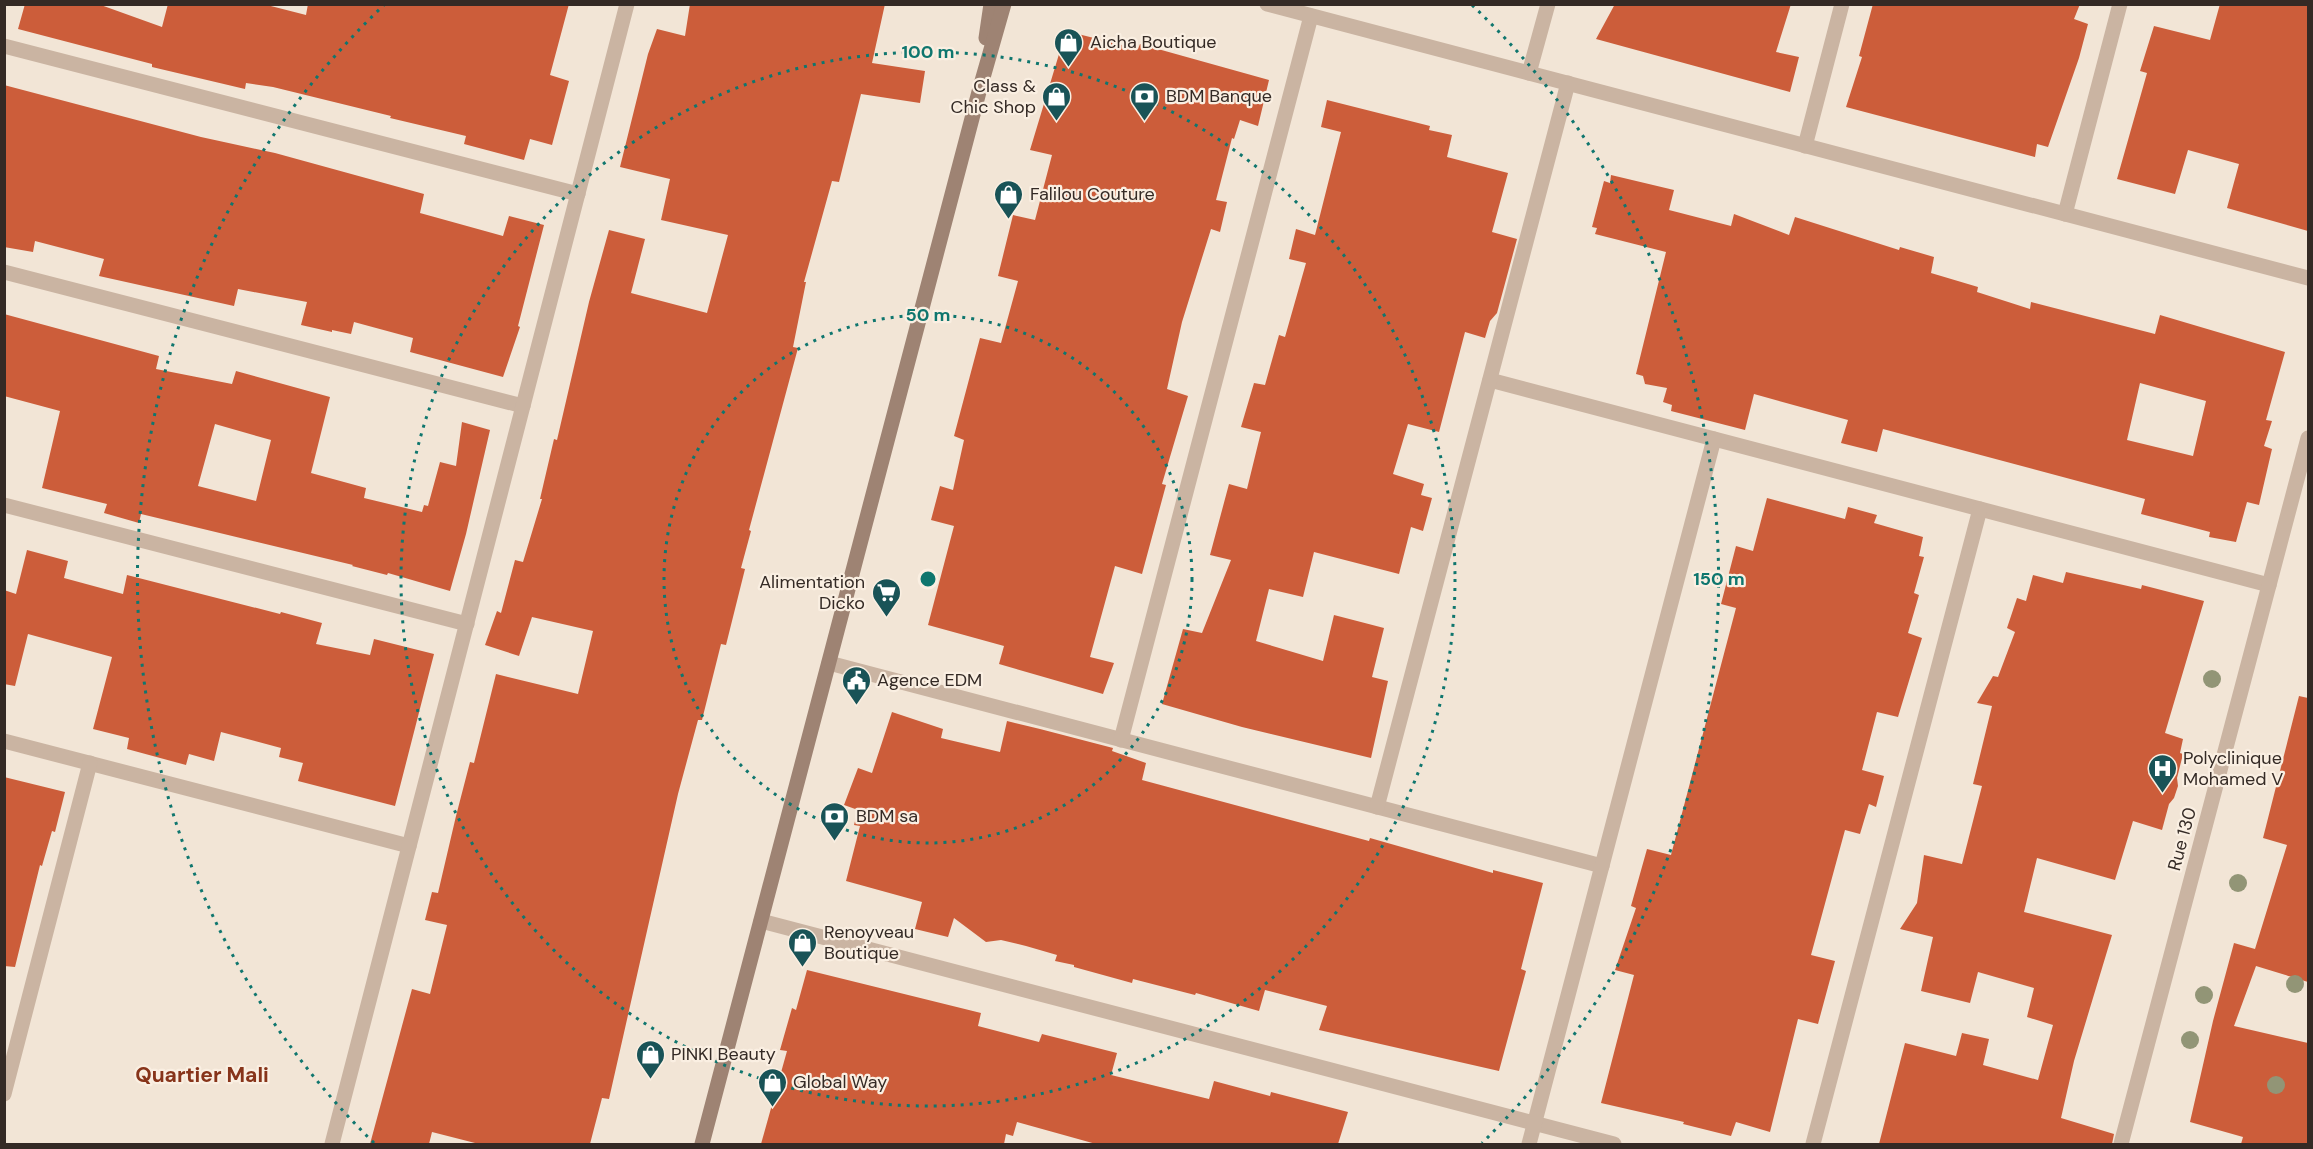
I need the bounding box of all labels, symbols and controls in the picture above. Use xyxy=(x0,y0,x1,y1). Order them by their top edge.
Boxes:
shop icon: Aicha Boutique xyxy=(1053,26,1085,68)
place label: Aicha Boutique xyxy=(1090,30,1217,54)
text: 100 m xyxy=(901,40,955,64)
place label: Class & Chic Shop xyxy=(951,74,1036,119)
shop icon: Class & Chic Shop xyxy=(1041,80,1073,122)
bank icon: BDM Banque xyxy=(1129,80,1161,122)
place label: BDM Banque xyxy=(1166,84,1272,108)
shop icon: Falilou Couture xyxy=(993,178,1025,220)
place label: Falilou Couture xyxy=(1030,182,1155,206)
text: 50 m xyxy=(905,303,951,327)
text: 150 m xyxy=(1693,567,1745,591)
centre of rings xyxy=(918,569,938,589)
place label: Alimentation Dicko xyxy=(759,570,865,615)
supermarket icon: Alimentation Dicko xyxy=(870,576,902,618)
public building icon: Agence EDM xyxy=(840,664,872,706)
place label: Agence EDM xyxy=(877,668,982,692)
place label: Polyclinique Mohamed V xyxy=(2183,746,2283,791)
hospital icon: Polyclinique Mohamed V xyxy=(2146,752,2178,794)
bank icon: BDM sa xyxy=(819,800,851,842)
place label: BDM sa xyxy=(856,804,918,828)
street label: Rue 130 xyxy=(2162,805,2202,873)
place label: Renoyveau Boutique xyxy=(824,920,914,965)
shop icon: Renoyveau Boutique xyxy=(787,926,819,968)
shop icon: PINKI Beauty xyxy=(634,1038,666,1080)
place label: PINKI Beauty xyxy=(671,1042,776,1066)
district label: Quartier Mali xyxy=(135,1061,269,1089)
shop icon: Global Way xyxy=(756,1066,788,1108)
place label: Global Way xyxy=(793,1070,887,1094)

